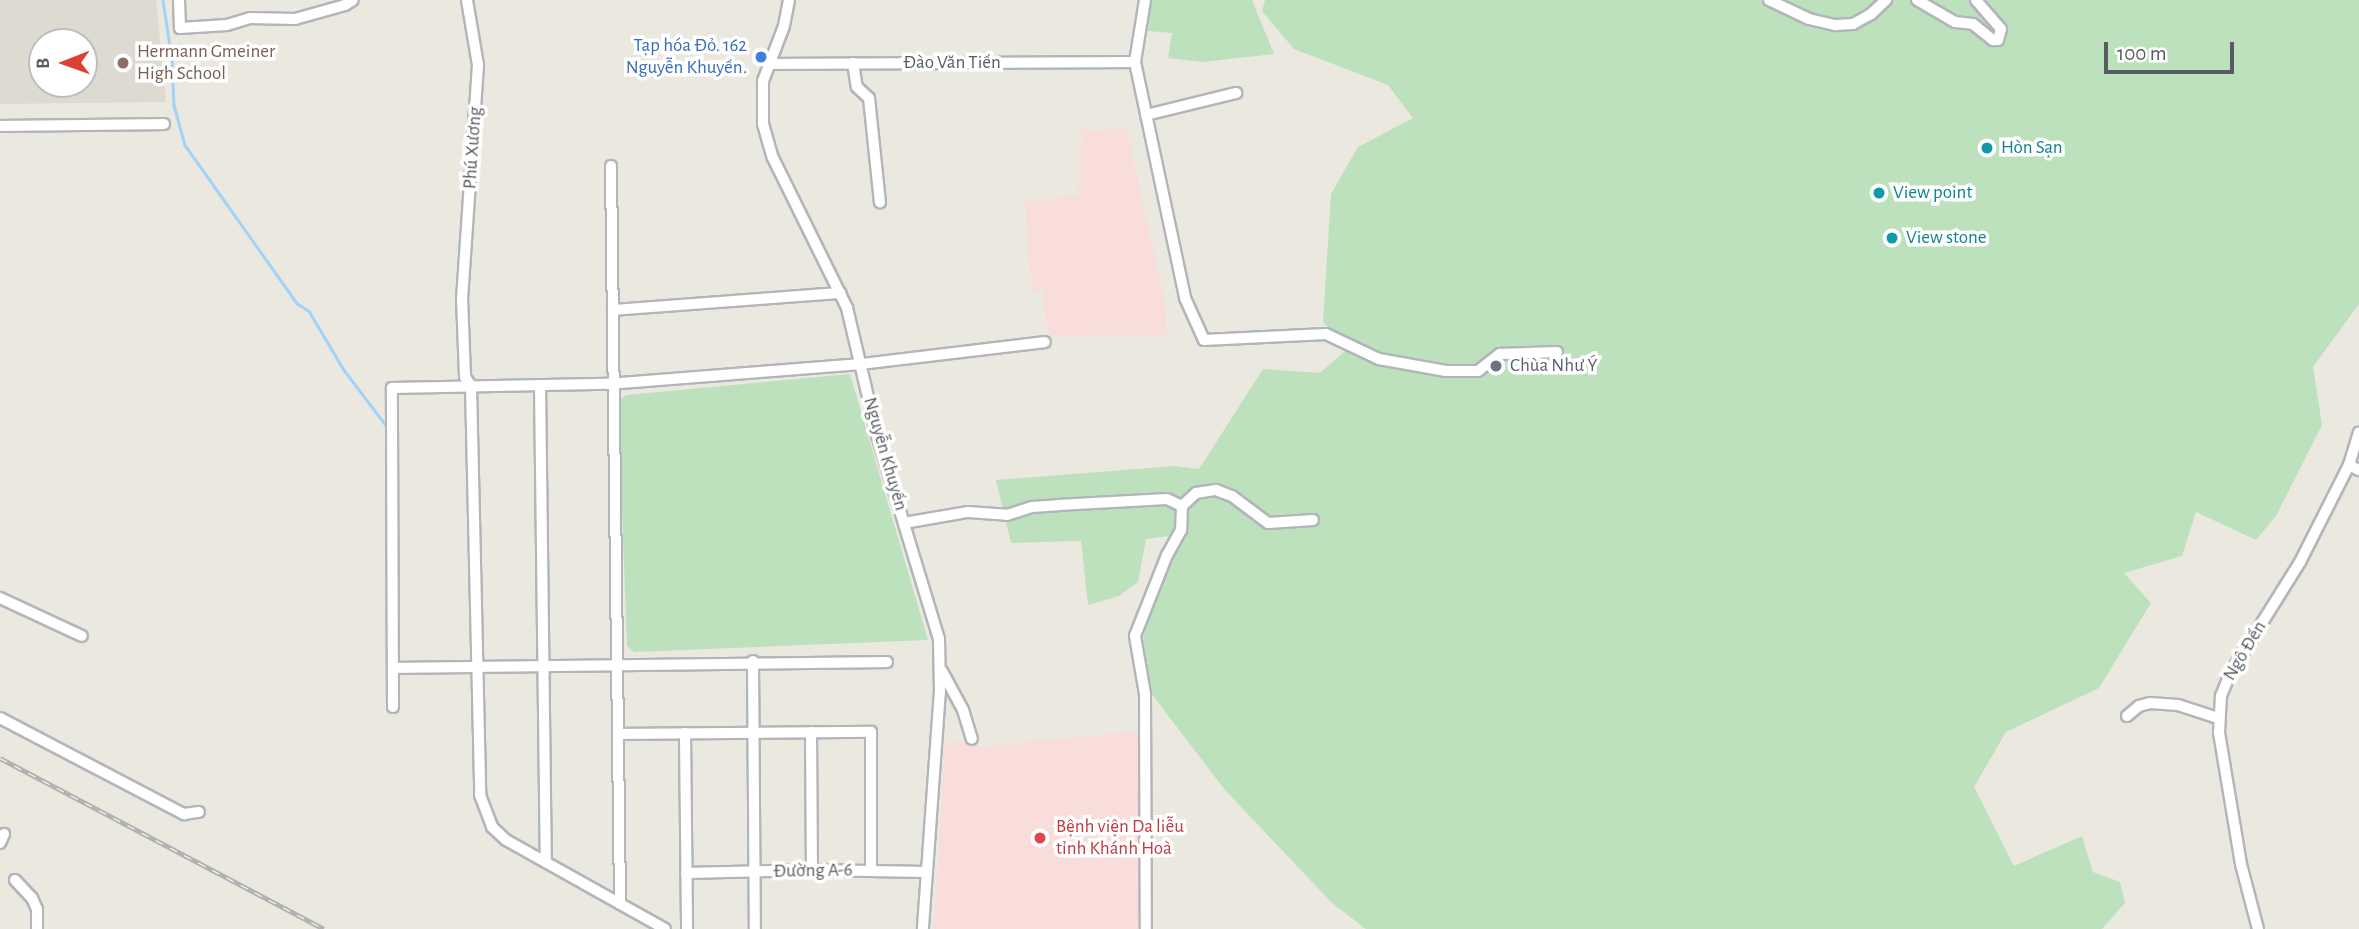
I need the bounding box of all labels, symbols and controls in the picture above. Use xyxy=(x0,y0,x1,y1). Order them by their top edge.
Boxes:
north arrow xyxy=(28,28,98,98)
scale bar xyxy=(2107,28,2236,72)
place label: Tạp hóa Đỏ. 162 Nguyễn Khuyến. xyxy=(626,35,747,79)
place label: Hermann Gmeiner High School xyxy=(137,41,275,85)
text: 100 m xyxy=(2117,43,2167,64)
marker: Tạp hóa Đỏ. 162 Nguyễn Khuyến. xyxy=(753,49,769,65)
street label: Đào Văn Tiến xyxy=(903,52,1001,74)
marker: Hermann Gmeiner High School xyxy=(115,55,131,71)
text: B xyxy=(34,58,53,69)
street label: Phú Xương xyxy=(459,106,487,190)
place label: Hòn Sạn xyxy=(2001,137,2063,159)
marker: Hòn Sạn xyxy=(1979,140,1995,156)
place label: View point xyxy=(1893,182,1972,204)
marker: View point xyxy=(1871,185,1887,201)
place label: View stone xyxy=(1906,227,1987,249)
marker: View stone xyxy=(1884,230,1900,246)
place label: Chùa Như Ý xyxy=(1510,355,1598,377)
marker: Chùa Như Ý xyxy=(1488,358,1504,374)
street label: Nguyễn Khuyến xyxy=(858,395,912,513)
street label: Ngô Đến xyxy=(2218,617,2272,685)
place label: Bệnh viện Da liễu tỉnh Khánh Hoà xyxy=(1056,816,1184,860)
marker: Bệnh viện Da liễu tỉnh Khánh Hoà xyxy=(1030,828,1050,848)
street label: Đường A-6 xyxy=(773,859,853,883)

